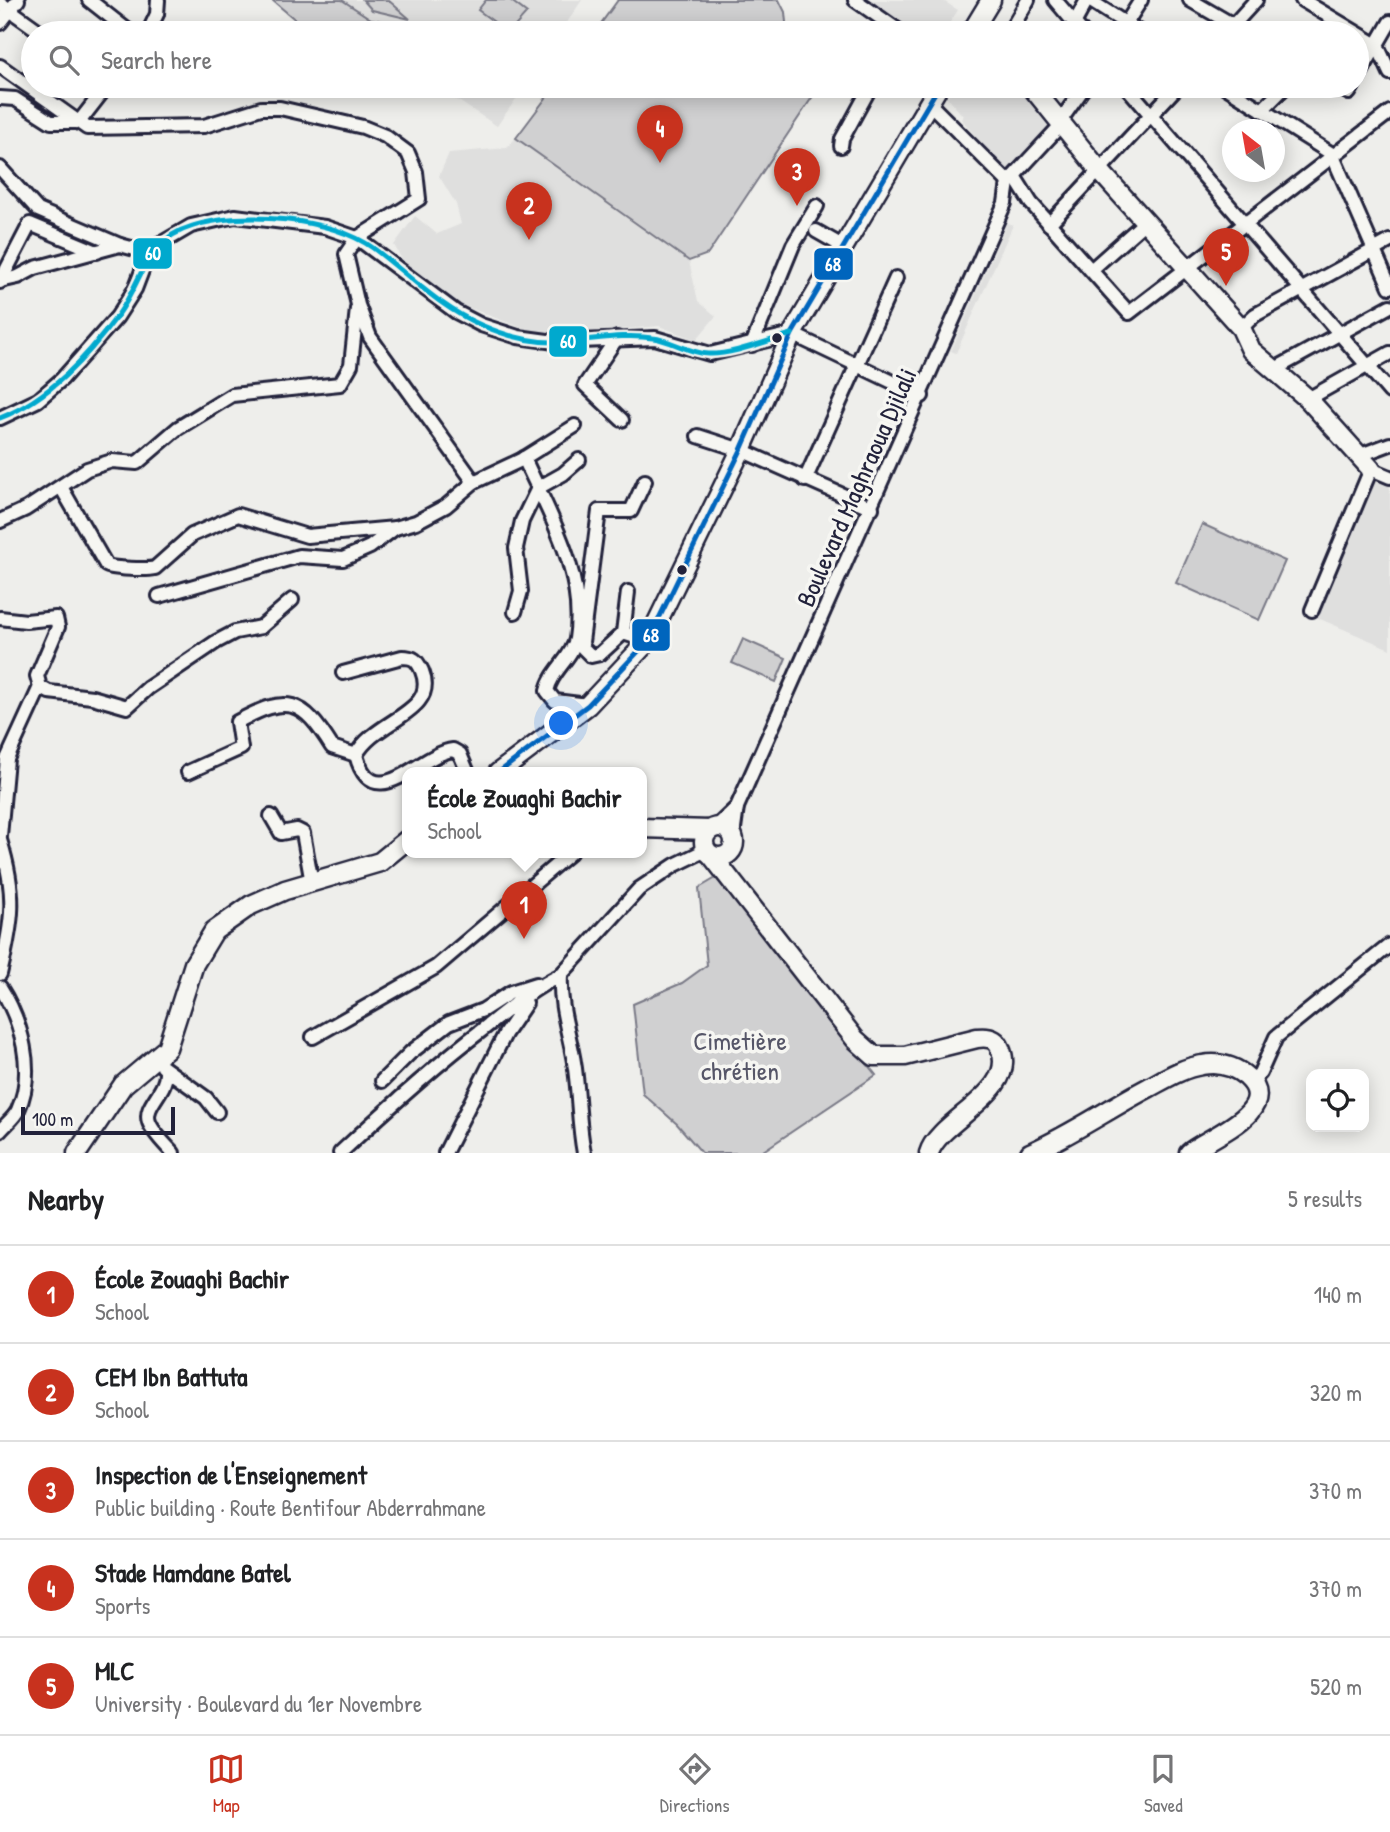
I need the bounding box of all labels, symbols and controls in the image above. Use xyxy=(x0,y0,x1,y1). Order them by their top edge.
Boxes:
search box xyxy=(21,21,1369,98)
icon: search xyxy=(45,41,83,79)
text: Search here xyxy=(101,42,212,77)
pin: 4 xyxy=(637,105,683,163)
north arrow xyxy=(1222,119,1285,182)
pin: 3 xyxy=(774,148,820,206)
pin: 2 xyxy=(506,182,552,240)
pin: 5 xyxy=(1203,228,1249,286)
line badge: 60 xyxy=(132,237,173,270)
text: 60 xyxy=(145,240,162,266)
line badge: 68 xyxy=(813,247,854,281)
text: 68 xyxy=(825,251,841,277)
line badge: 60 xyxy=(548,325,588,358)
text: 60 xyxy=(560,328,577,354)
unlabelled marker xyxy=(770,331,784,345)
street label: Boulevard Maghraoua Djilali xyxy=(788,362,924,612)
unlabelled marker xyxy=(675,563,689,577)
line badge: 68 xyxy=(631,618,671,652)
text: 68 xyxy=(643,622,659,648)
your location xyxy=(544,706,578,740)
popup xyxy=(402,767,647,858)
text: École Zouaghi Bachir xyxy=(427,780,622,815)
text: School xyxy=(427,815,481,846)
pin: 1 xyxy=(501,881,547,939)
park label: Cimetière chrétien xyxy=(693,1023,787,1088)
map controls xyxy=(1306,1069,1369,1132)
button: locate xyxy=(1306,1069,1369,1132)
scale bar xyxy=(21,1104,175,1136)
text: 100 m xyxy=(32,1106,73,1132)
text: Nearby xyxy=(28,1179,104,1219)
text: 5 results xyxy=(1288,1183,1362,1214)
text: École Zouaghi Bachir xyxy=(95,1261,289,1296)
text: 1 xyxy=(47,1279,55,1310)
text: 140 m xyxy=(1314,1279,1362,1310)
text: School xyxy=(95,1296,149,1327)
text: CEM Ibn Battuta xyxy=(95,1359,248,1394)
text: 2 xyxy=(46,1377,56,1408)
text: 320 m xyxy=(1310,1377,1362,1408)
text: School xyxy=(95,1394,149,1425)
text: Inspection de l'Enseignement xyxy=(95,1457,367,1492)
text: 3 xyxy=(46,1475,56,1506)
text: 370 m xyxy=(1309,1475,1362,1506)
text: Public building · Route Bentifour Abderrahmane xyxy=(95,1492,486,1523)
text: Stade Hamdane Batel xyxy=(95,1555,291,1590)
text: 4 xyxy=(47,1573,55,1604)
text: 370 m xyxy=(1309,1573,1362,1604)
text: Sports xyxy=(95,1590,150,1621)
text: MLC xyxy=(95,1653,134,1688)
text: 5 xyxy=(46,1671,56,1702)
text: 520 m xyxy=(1310,1671,1362,1702)
text: University · Boulevard du 1er Novembre xyxy=(95,1688,422,1719)
tab: Map xyxy=(207,1750,245,1818)
tab: Directions xyxy=(660,1750,730,1818)
tab: Saved xyxy=(1144,1750,1183,1818)

